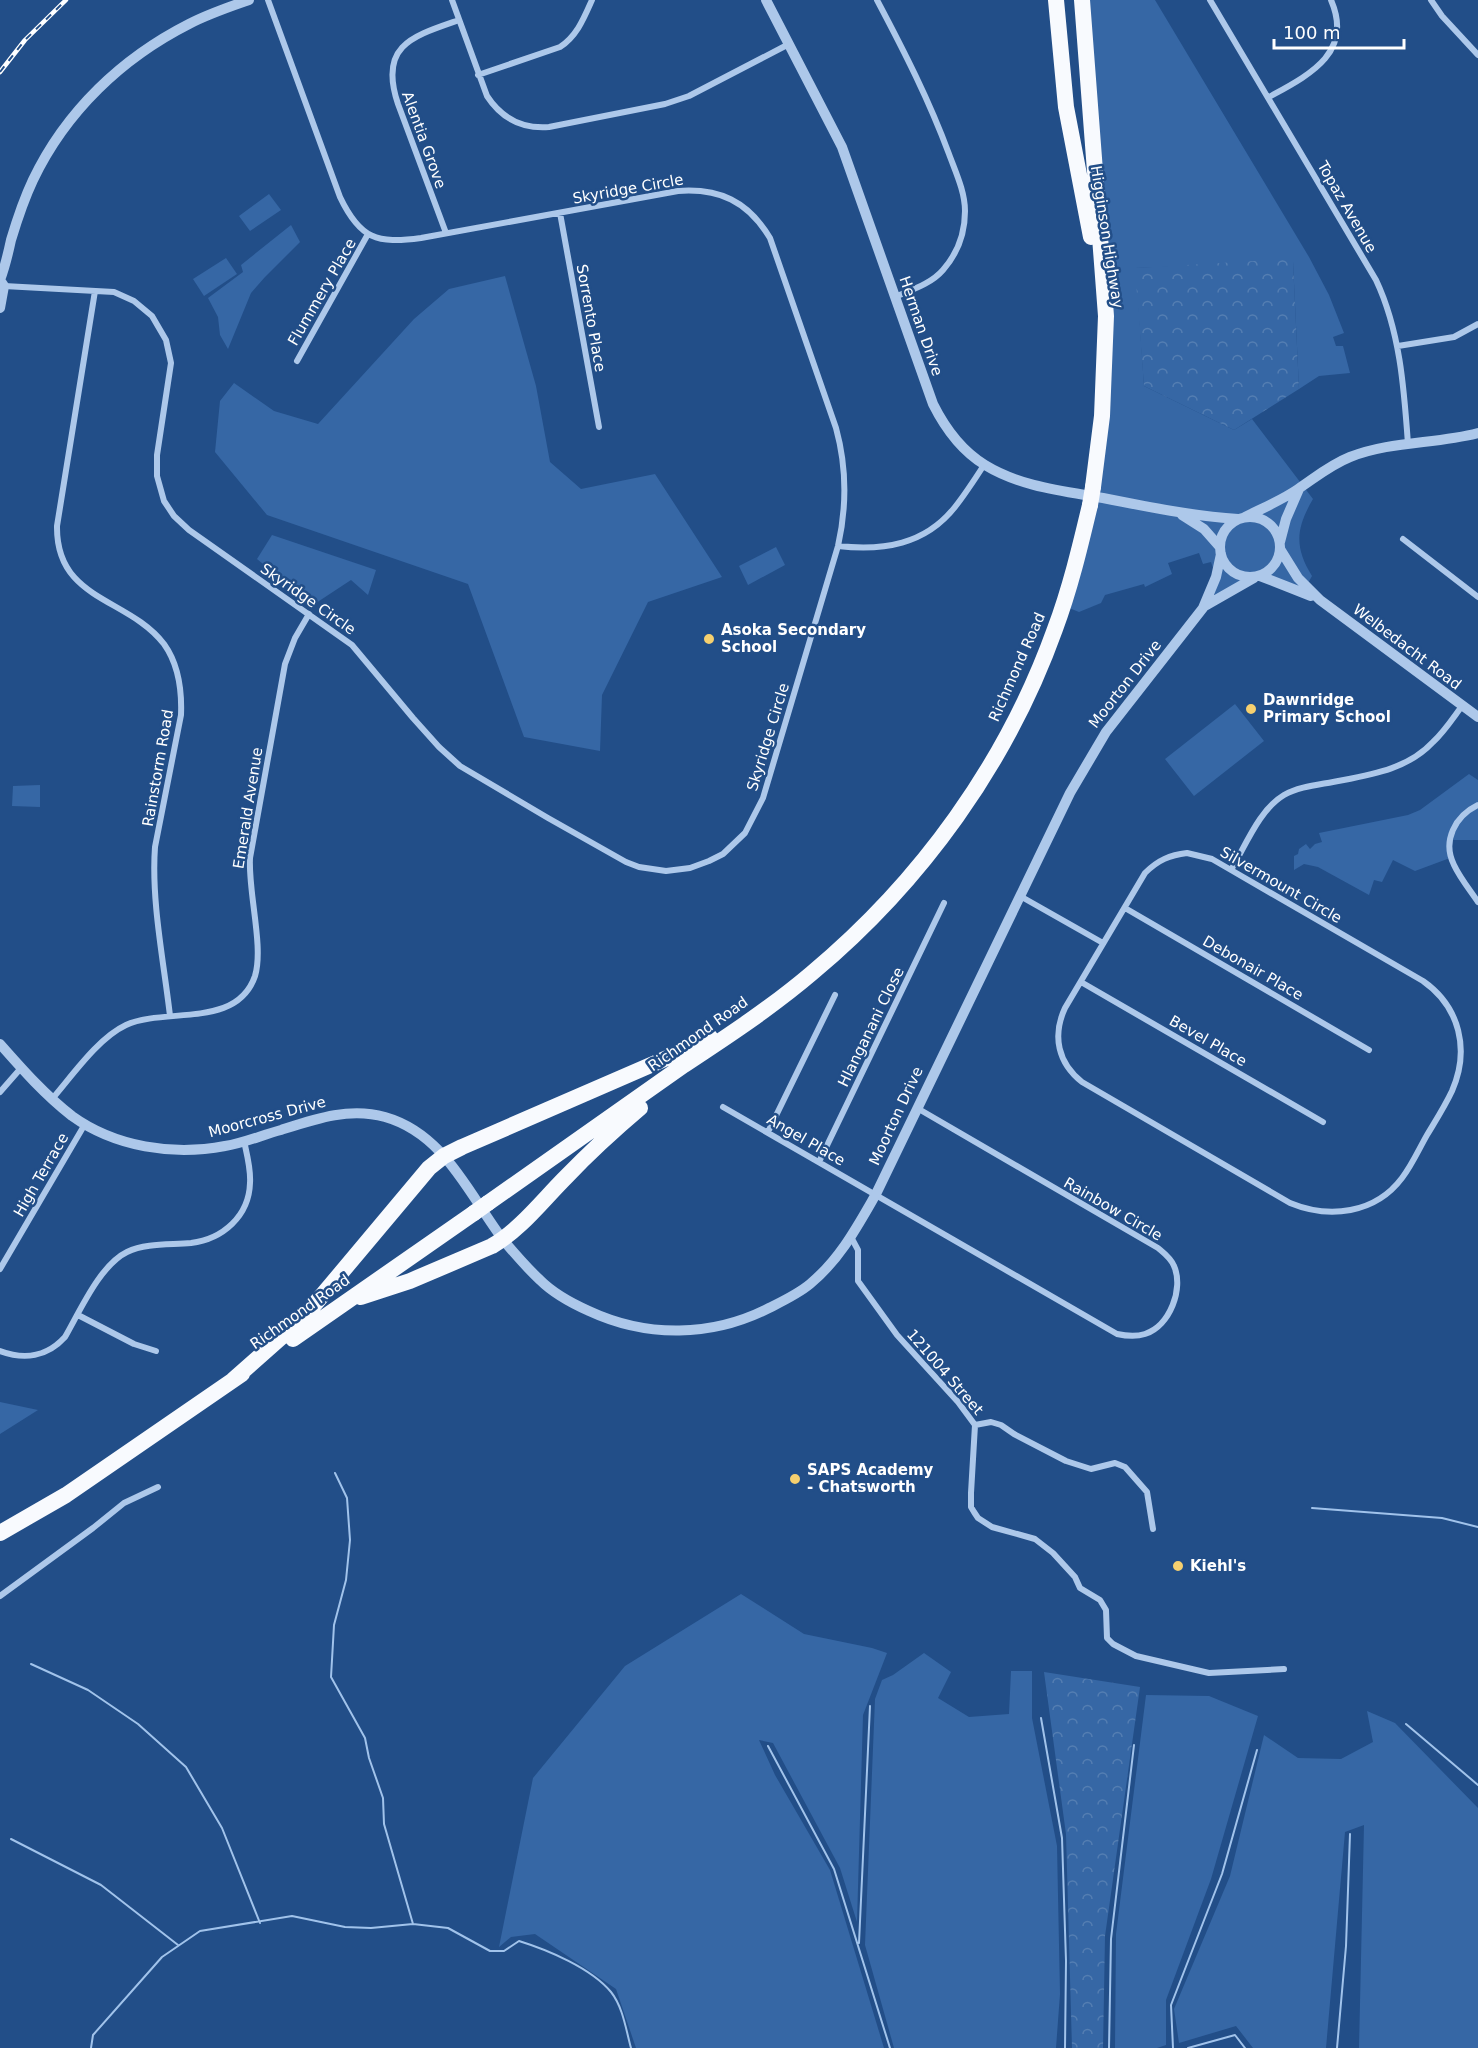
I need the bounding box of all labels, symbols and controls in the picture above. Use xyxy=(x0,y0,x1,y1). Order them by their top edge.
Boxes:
scale bar xyxy=(1274,12,1404,50)
text: 100 m xyxy=(1283,22,1341,43)
street label: Alentia Grove xyxy=(398,89,450,191)
street label: Topaz Avenue xyxy=(1313,157,1381,256)
street label: Higginson Highway xyxy=(1087,164,1127,310)
street label: Skyridge Circle xyxy=(571,170,685,208)
street label: Flummery Place xyxy=(284,235,360,349)
street label: Sorrento Place xyxy=(573,263,609,373)
street label: Herman Drive xyxy=(895,274,947,378)
street label: Skyridge Circle xyxy=(257,559,359,639)
street label: Welbedacht Road xyxy=(1349,600,1465,694)
street label: Richmond Road xyxy=(985,610,1049,724)
place label: Asoka Secondary School xyxy=(721,621,866,656)
marker: Asoka Secondary School xyxy=(702,632,716,646)
street label: Moorton Drive xyxy=(1085,636,1165,732)
street label: Skyridge Circle xyxy=(743,681,793,793)
place label: Dawnridge Primary School xyxy=(1263,691,1391,726)
marker: Dawnridge Primary School xyxy=(1244,702,1258,716)
street label: Rainstorm Road xyxy=(139,708,177,828)
street label: Emerald Avenue xyxy=(229,746,267,870)
street label: Silvermount Circle xyxy=(1217,843,1345,927)
street label: Debonair Place xyxy=(1199,932,1307,1004)
street label: Hlanganani Close xyxy=(834,964,908,1090)
street label: Richmond Road xyxy=(645,993,751,1075)
street label: Bevel Place xyxy=(1166,1012,1250,1070)
street label: Moorton Drive xyxy=(865,1064,927,1168)
street label: Moorcross Drive xyxy=(206,1093,328,1141)
street label: Angel Place xyxy=(764,1110,848,1170)
street label: High Terrace xyxy=(10,1130,72,1220)
street label: Rainbow Circle xyxy=(1061,1173,1165,1245)
street label: Richmond Road xyxy=(247,1271,353,1353)
street label: 121004 Street xyxy=(903,1325,987,1419)
place label: SAPS Academy - Chatsworth xyxy=(807,1461,934,1496)
marker: SAPS Academy - Chatsworth xyxy=(788,1472,802,1486)
place label: Kiehl's xyxy=(1190,1557,1246,1575)
marker: Kiehl's xyxy=(1171,1559,1185,1573)

